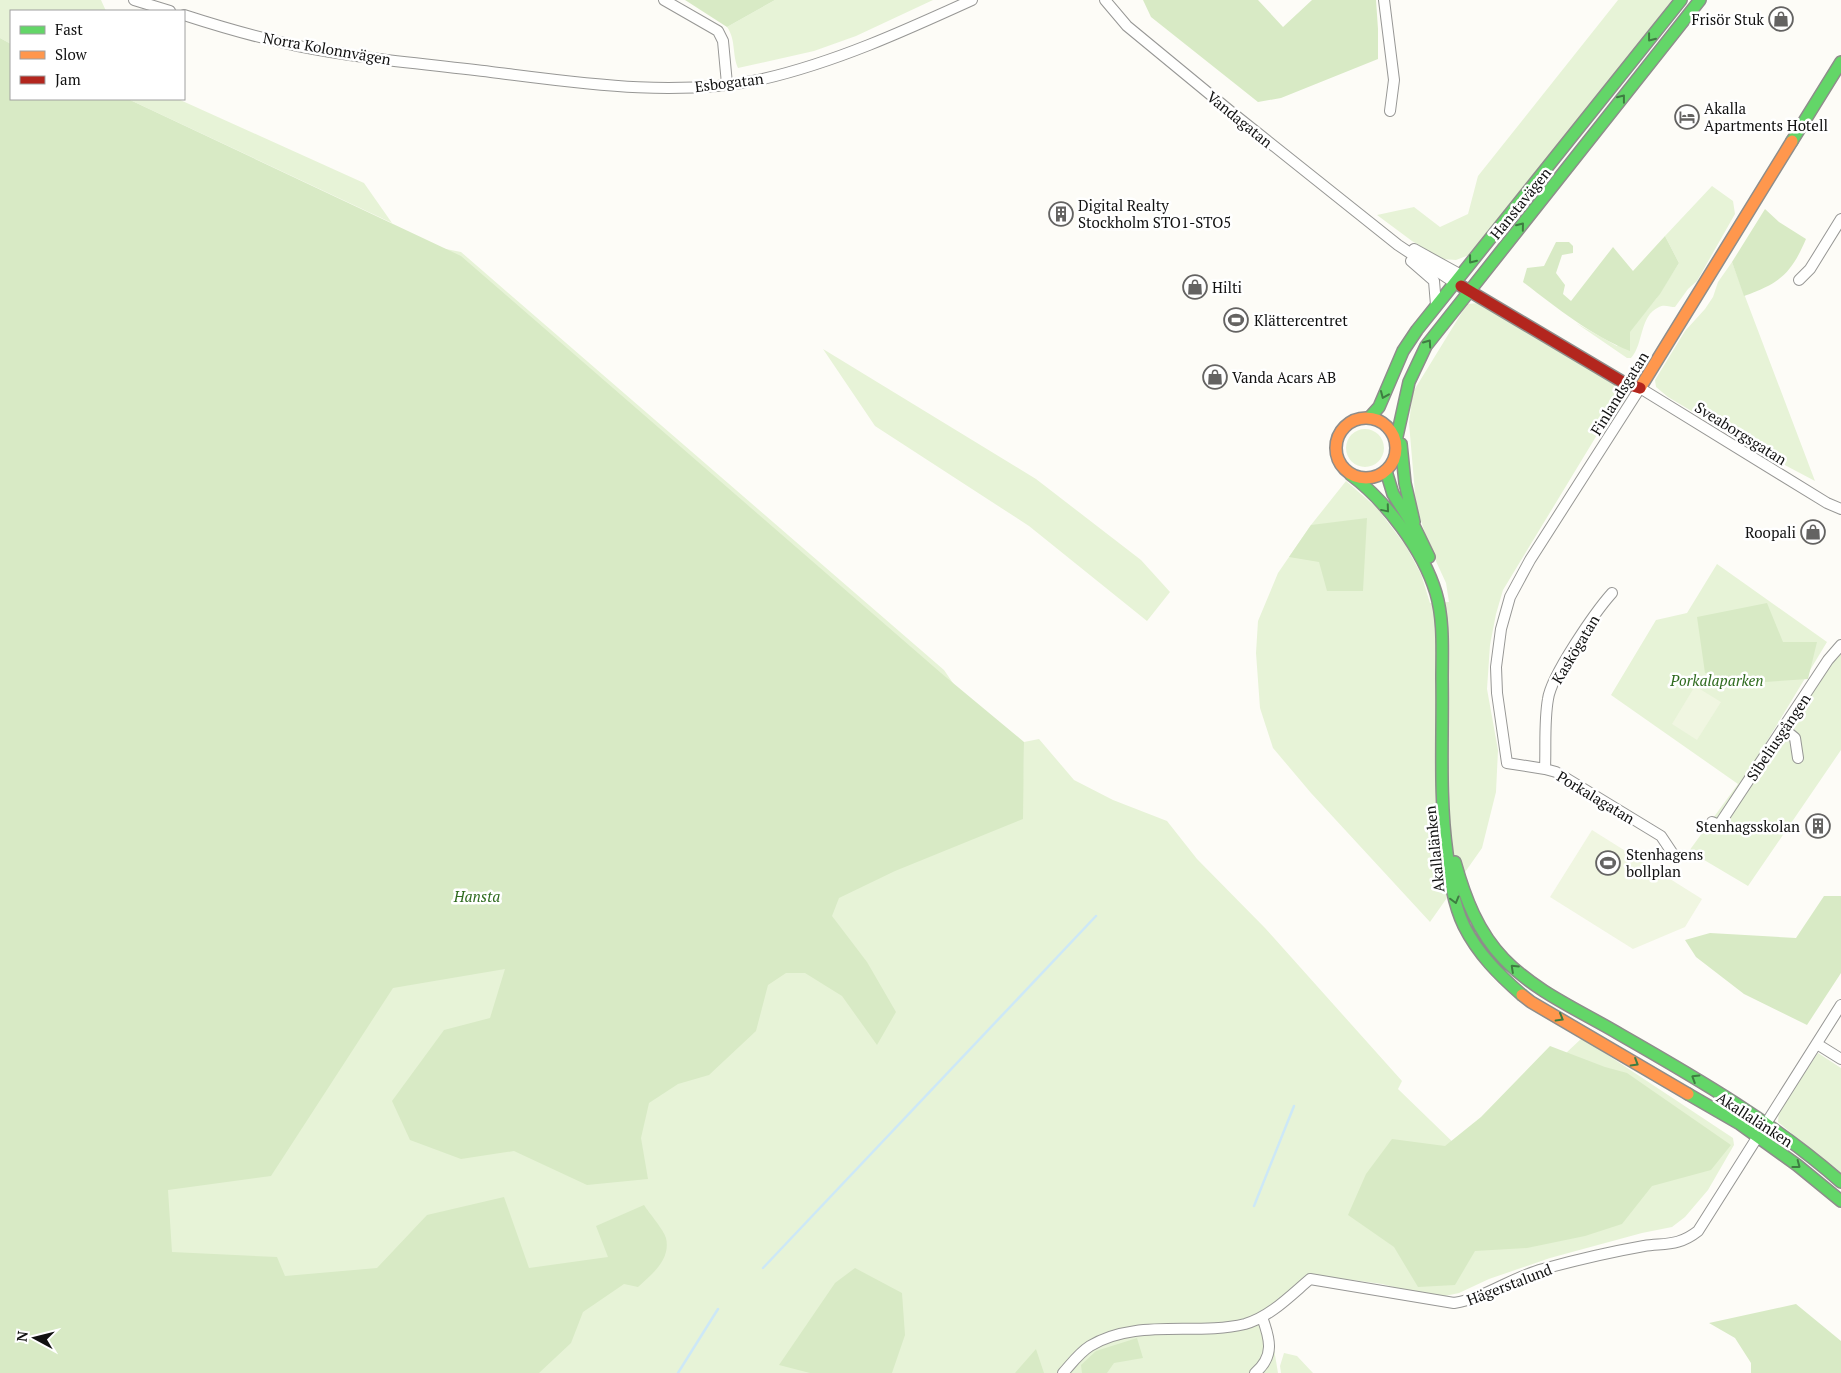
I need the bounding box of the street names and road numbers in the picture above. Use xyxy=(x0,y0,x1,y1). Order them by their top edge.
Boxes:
street label: Norra Kolonnvägen xyxy=(262,27,393,69)
street label: Esbogatan xyxy=(693,68,765,96)
street label: Vandagatan xyxy=(1203,86,1277,152)
street label: Hanstavägen xyxy=(1485,163,1555,243)
street label: Finlandsgatan xyxy=(1585,347,1653,439)
street label: Sveaborgsgatan xyxy=(1691,397,1791,469)
street label: Kaskögatan xyxy=(1547,611,1603,687)
street label: Sibeliusgången xyxy=(1741,689,1815,785)
street label: Porkalagatan xyxy=(1553,766,1639,828)
street label: Akallalänken xyxy=(1419,805,1449,893)
street label: Akallalänken xyxy=(1713,1087,1797,1151)
street label: Hägerstalund xyxy=(1464,1259,1554,1309)

